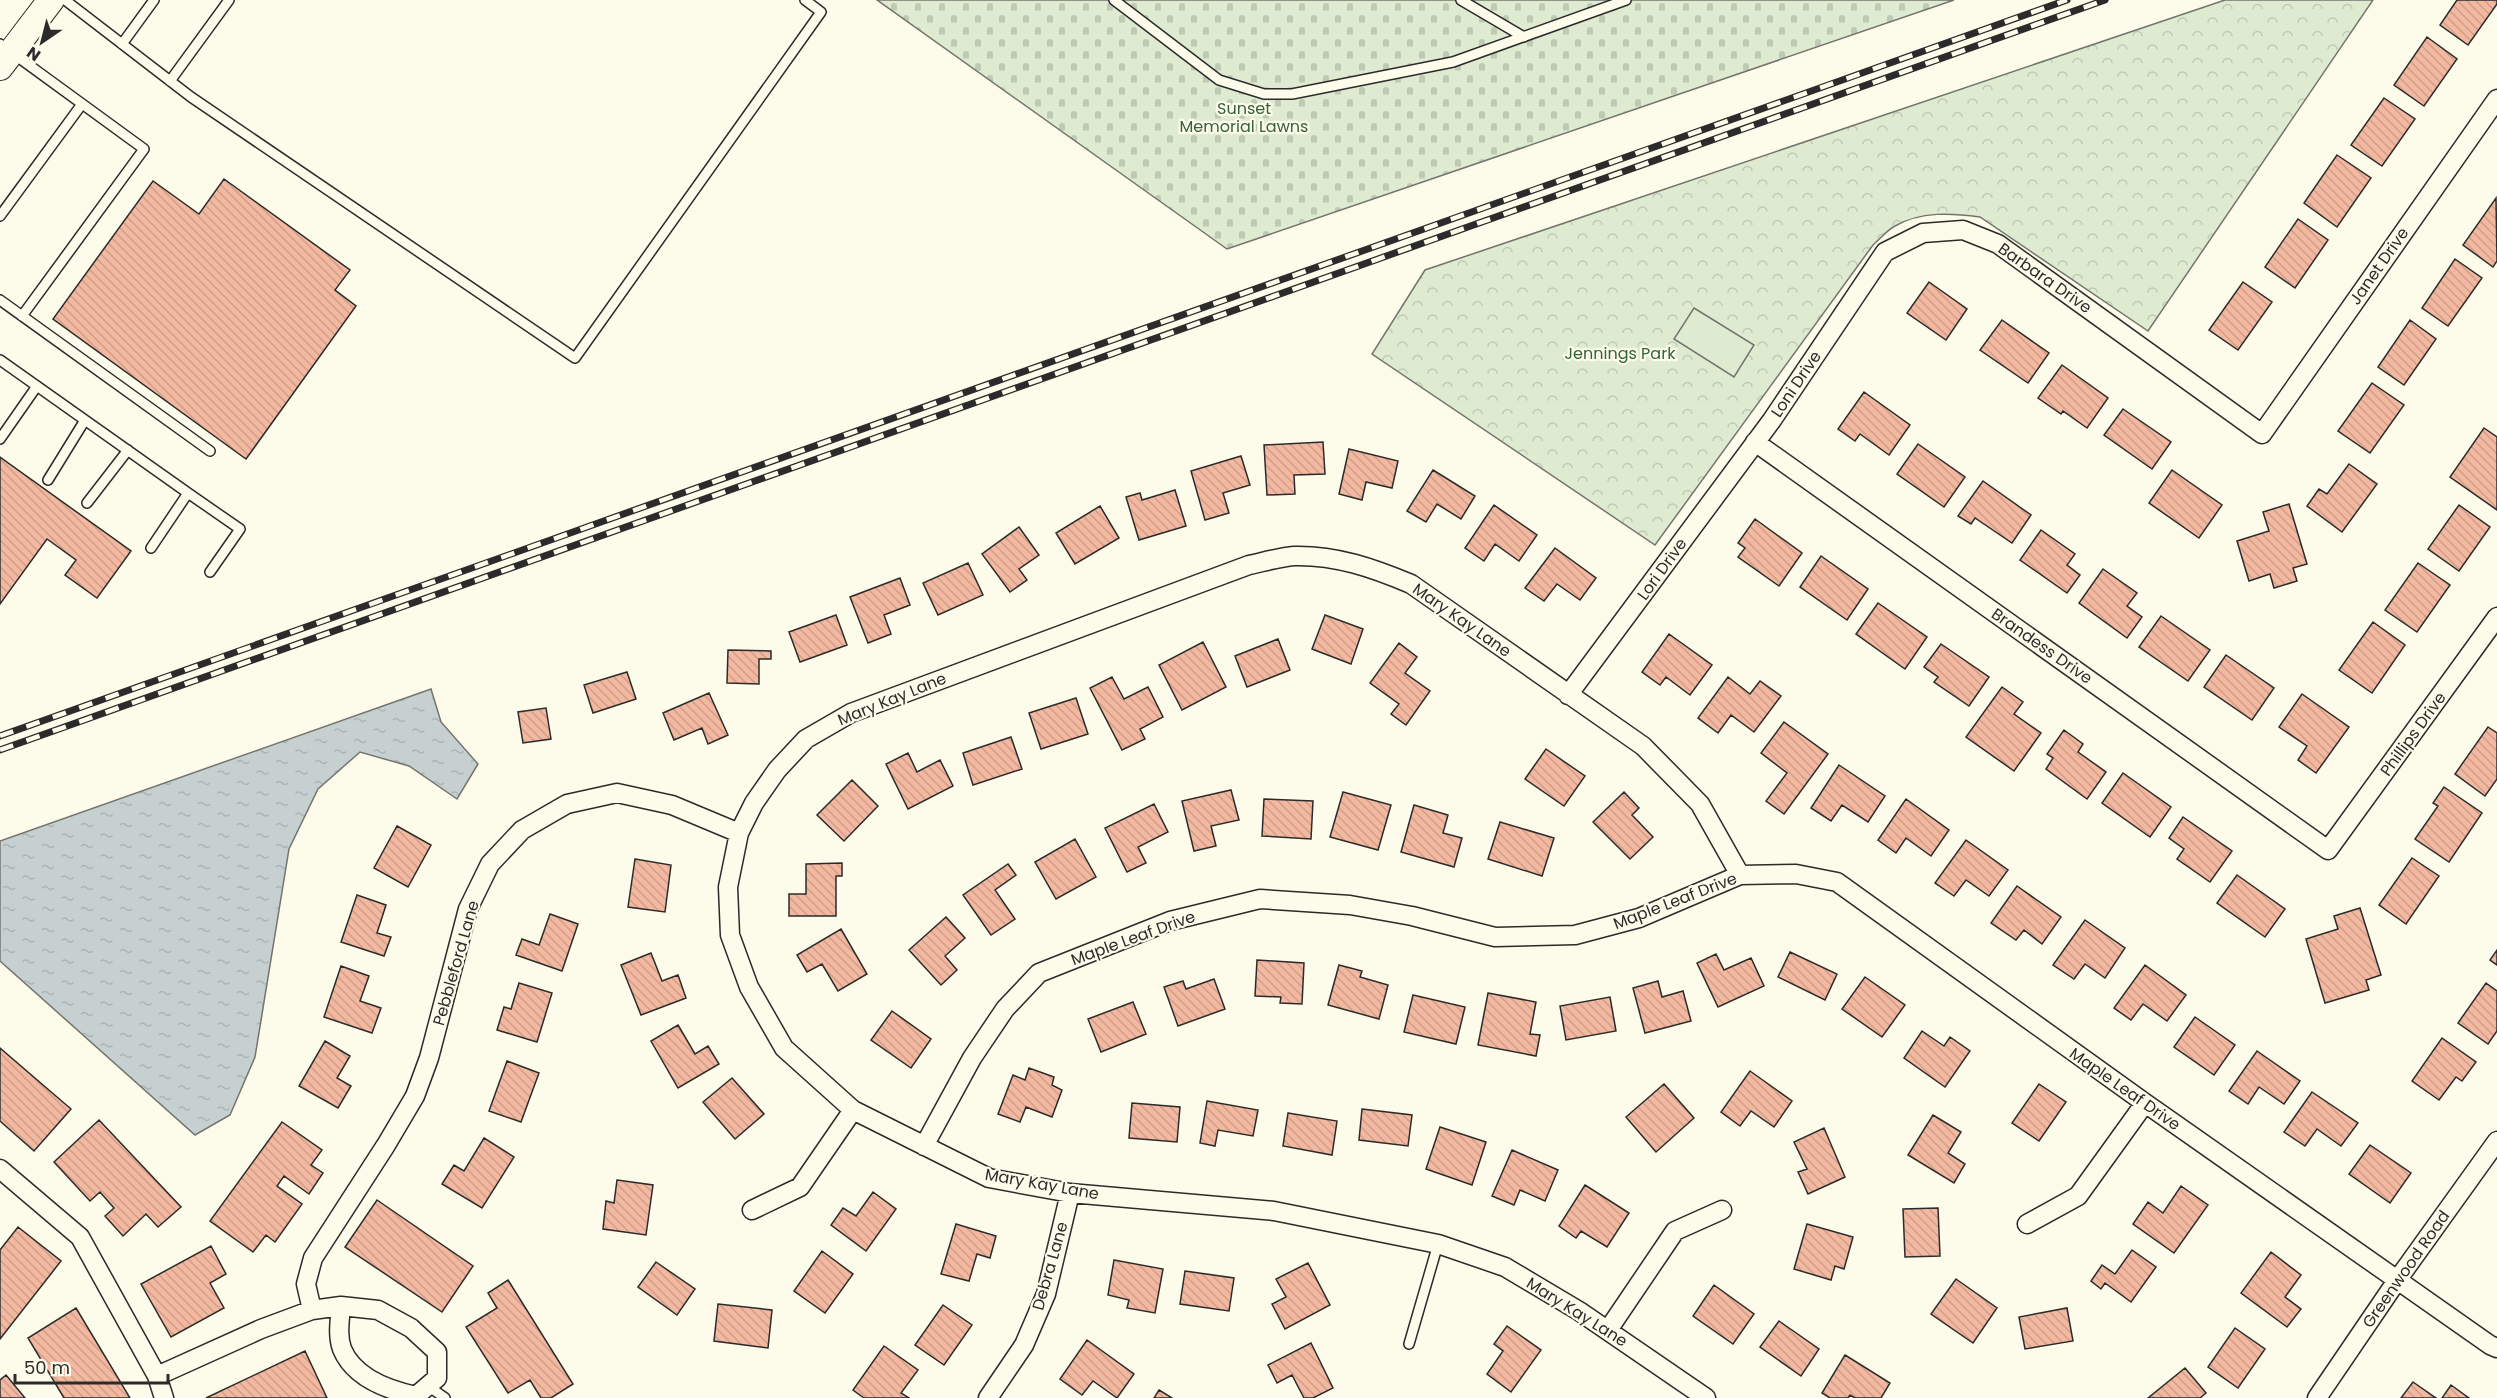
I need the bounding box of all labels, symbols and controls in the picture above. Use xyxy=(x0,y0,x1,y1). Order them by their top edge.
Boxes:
north arrow xyxy=(12,12,72,72)
text: N xyxy=(22,41,45,67)
park label: Sunset Memorial Lawns xyxy=(1180,97,1308,138)
street label: Janet Drive xyxy=(2344,223,2414,309)
street label: Barbara Drive xyxy=(1994,237,2096,319)
park label: Jennings Park xyxy=(1565,342,1676,365)
street label: Loni Drive xyxy=(1765,346,1827,422)
street label: Lori Drive xyxy=(1632,533,1692,605)
street label: Mary Kay Lane xyxy=(1408,577,1516,663)
street label: Brandess Drive xyxy=(1987,603,2097,689)
street label: Mary Kay Lane xyxy=(834,667,950,731)
street label: Phillips Drive xyxy=(2375,687,2451,781)
street label: Maple Leaf Drive xyxy=(1610,867,1740,935)
street label: Pebbleford Lane xyxy=(427,898,485,1028)
street label: Maple Leaf Drive xyxy=(1068,905,1198,971)
street label: Maple Leaf Drive xyxy=(2065,1042,2185,1136)
street label: Mary Kay Lane xyxy=(983,1163,1101,1205)
street label: Greenwood Road xyxy=(2357,1206,2455,1332)
street label: Debra Lane xyxy=(1026,1219,1074,1313)
street label: Mary Kay Lane xyxy=(1522,1272,1632,1352)
scale bar xyxy=(15,1347,168,1385)
text: 50 m xyxy=(24,1355,70,1380)

